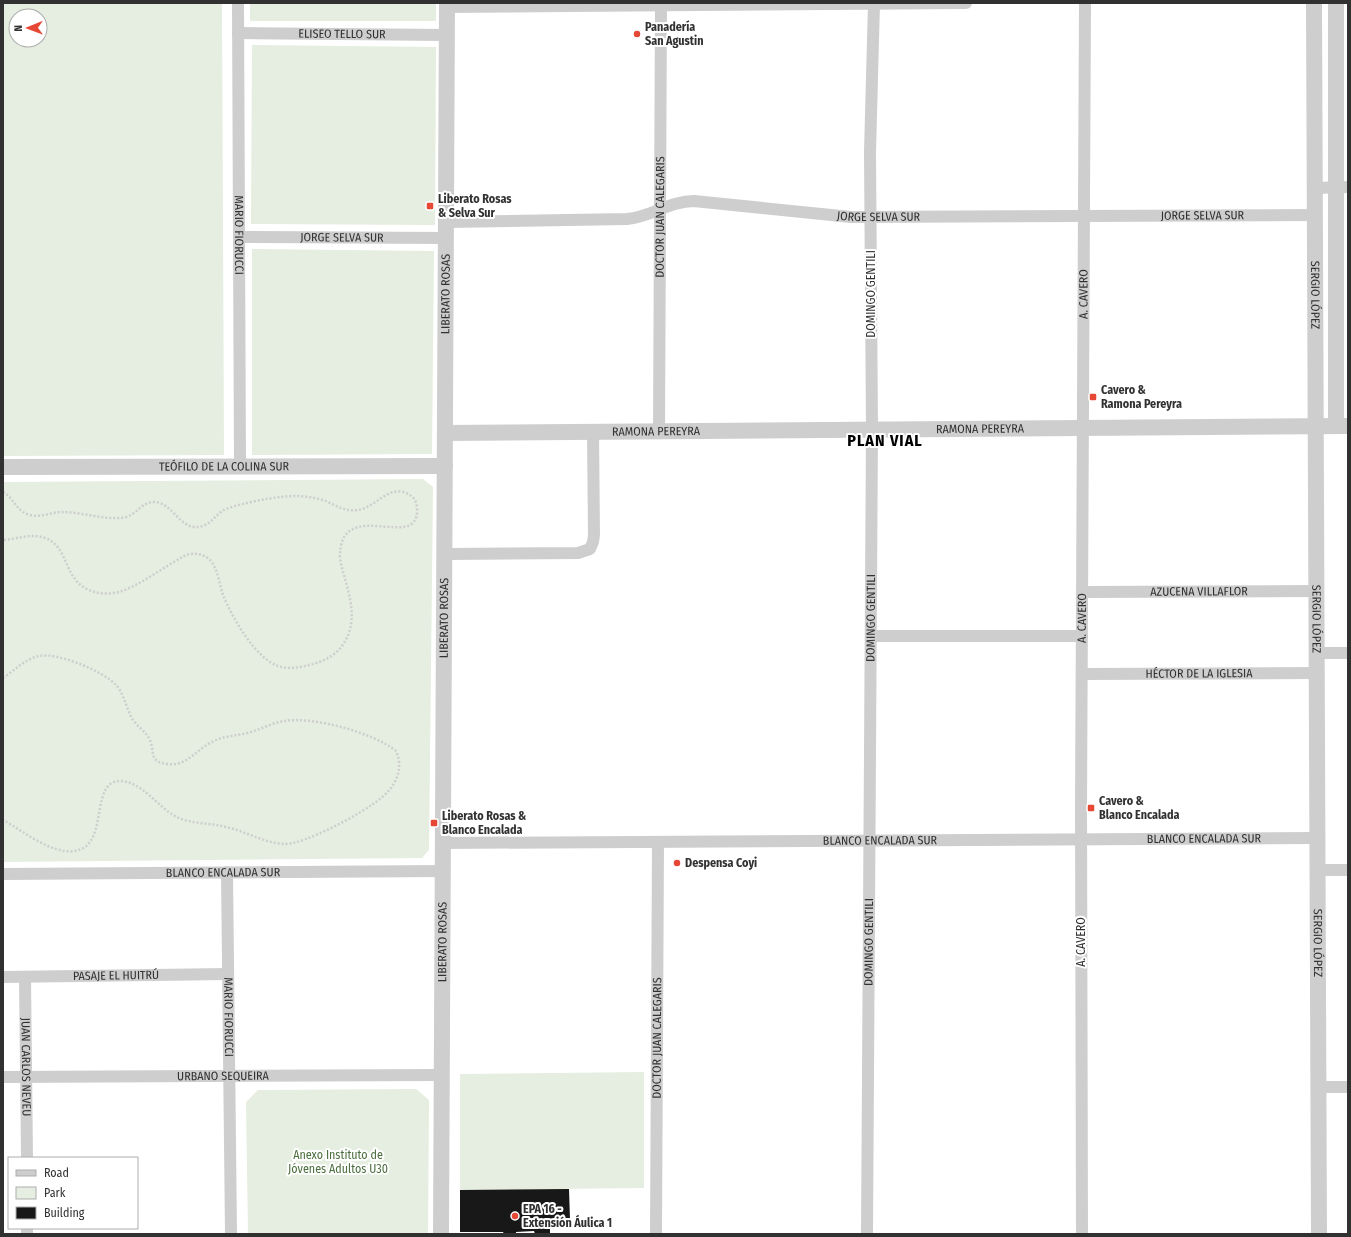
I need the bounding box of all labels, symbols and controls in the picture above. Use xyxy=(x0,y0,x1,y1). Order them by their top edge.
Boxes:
north arrow xyxy=(8,8,48,48)
place label: Panadería San Agustin xyxy=(645,20,703,48)
text: N xyxy=(12,25,25,32)
street label: ELISEO TELLO SUR xyxy=(298,27,386,41)
marker: Panadería San Agustin xyxy=(632,29,642,39)
street label: DOCTOR JUAN CALEGARIS xyxy=(653,156,667,278)
place label: Liberato Rosas & Selva Sur xyxy=(438,192,512,220)
street label: MARIO FIORUCCI xyxy=(232,195,246,275)
marker: Liberato Rosas & Selva Sur xyxy=(425,201,435,211)
street label: JORGE SELVA SUR xyxy=(1161,208,1245,223)
street label: JORGE SELVA SUR xyxy=(836,209,921,224)
street label: JORGE SELVA SUR xyxy=(300,230,384,245)
street label: DOMINGO GENTILI xyxy=(864,250,878,338)
street label: LIBERATO ROSAS xyxy=(438,254,453,334)
street label: SERGIO LÓPEZ xyxy=(1308,261,1323,329)
street label: A. CAVERO xyxy=(1076,269,1091,319)
place label: Cavero & Ramona Pereyra xyxy=(1101,383,1182,411)
marker: Cavero & Ramona Pereyra xyxy=(1088,392,1098,402)
street label: RAMONA PEREYRA xyxy=(936,422,1025,436)
street label: RAMONA PEREYRA xyxy=(612,424,701,439)
district label: PLAN VIAL xyxy=(847,431,923,450)
street label: TEÓFILO DE LA COLINA SUR xyxy=(159,459,289,474)
street label: DOMINGO GENTILI xyxy=(864,574,878,662)
street label: LIBERATO ROSAS xyxy=(437,578,451,658)
street label: AZUCENA VILLAFLOR xyxy=(1150,584,1248,599)
street label: SERGIO LÓPEZ xyxy=(1309,585,1325,653)
street label: A. CAVERO xyxy=(1075,593,1089,643)
street label: HÉCTOR DE LA IGLESIA xyxy=(1145,666,1253,681)
place label: Cavero & Blanco Encalada xyxy=(1099,794,1180,822)
marker: Cavero & Blanco Encalada xyxy=(1086,803,1096,813)
place label: Liberato Rosas & Blanco Encalada xyxy=(442,809,527,837)
marker: Liberato Rosas & Blanco Encalada xyxy=(429,818,439,828)
street label: BLANCO ENCALADA SUR xyxy=(1147,831,1262,846)
street label: BLANCO ENCALADA SUR xyxy=(823,833,938,848)
place label: Despensa Coyi xyxy=(685,856,757,870)
marker: Despensa Coyi xyxy=(672,858,682,868)
street label: BLANCO ENCALADA SUR xyxy=(166,865,281,880)
street label: DOMINGO GENTILI xyxy=(862,898,876,986)
street label: LIBERATO ROSAS xyxy=(435,902,450,982)
street label: SERGIO LÓPEZ xyxy=(1311,909,1326,977)
street label: A. CAVERO xyxy=(1074,917,1088,967)
street label: PASAJE EL HUITRÚ xyxy=(73,967,159,983)
street label: MARIO FIORUCCI xyxy=(221,977,236,1057)
street label: DOCTOR JUAN CALEGARIS xyxy=(650,977,664,1099)
street label: JUAN CARLOS NEVEU xyxy=(18,1018,34,1116)
street label: URBANO SEQUEIRA xyxy=(177,1069,270,1083)
park label: Anexo Instituto de Jóvenes Adultos U30 xyxy=(288,1148,388,1176)
legend xyxy=(8,1157,138,1229)
text: Road xyxy=(44,1166,69,1180)
text: Park xyxy=(44,1186,66,1200)
place label: EPA 16 - Extensión Áulica 1 xyxy=(523,1202,612,1230)
text: Building xyxy=(44,1206,85,1220)
marker: EPA 16 - Extensión Áulica 1 xyxy=(510,1211,520,1221)

